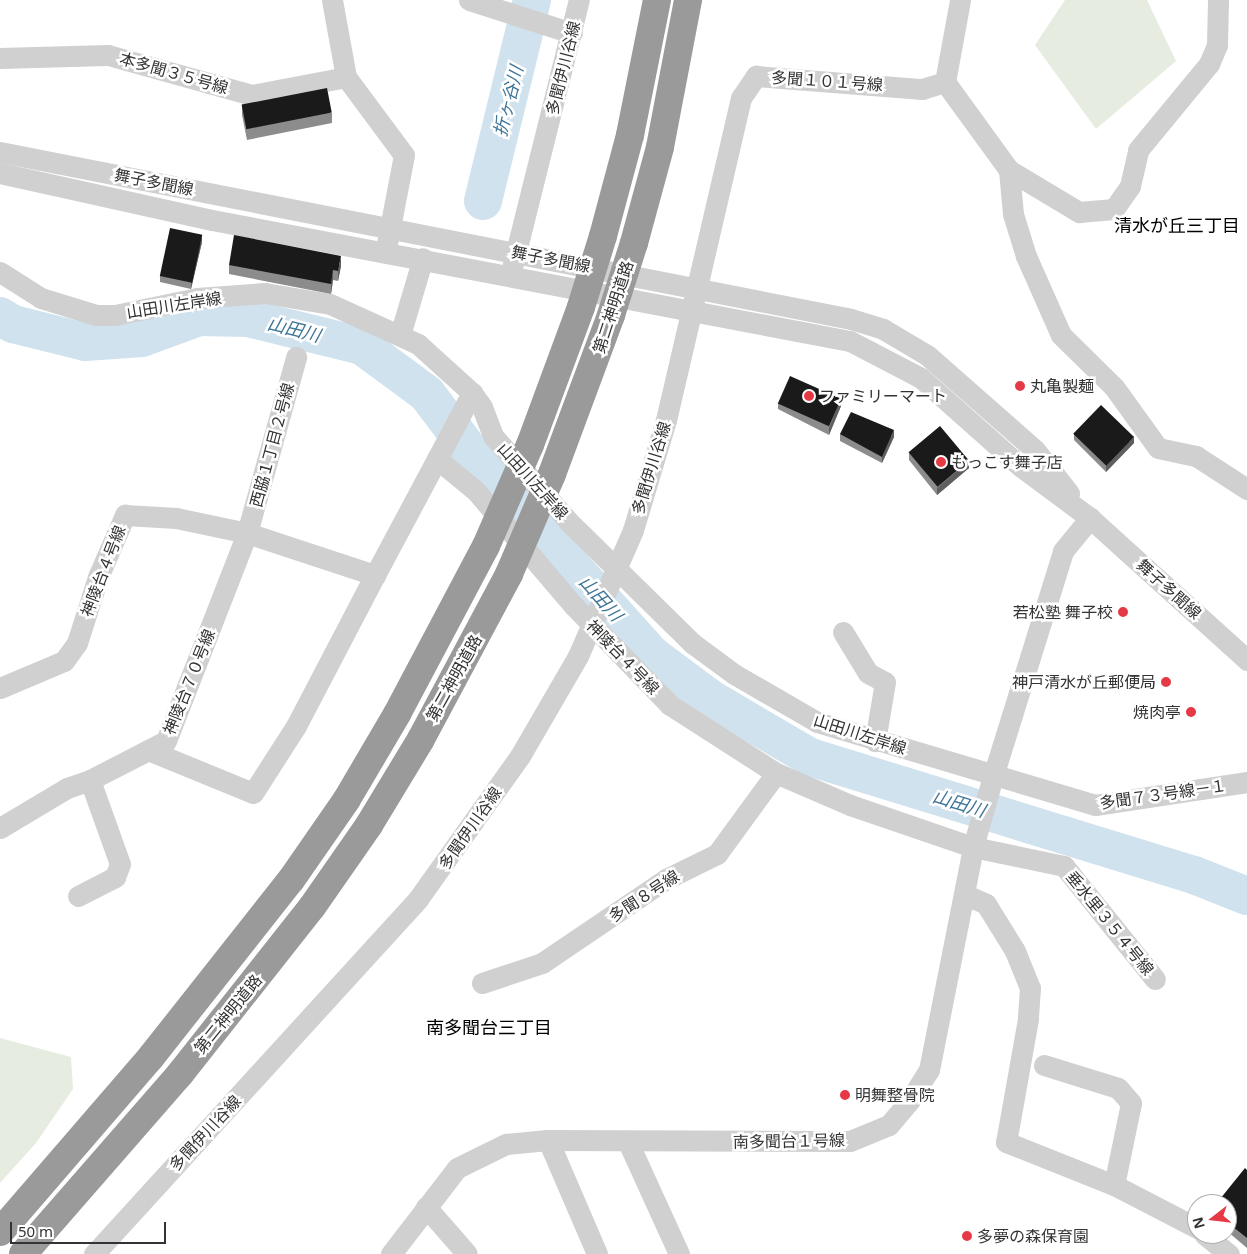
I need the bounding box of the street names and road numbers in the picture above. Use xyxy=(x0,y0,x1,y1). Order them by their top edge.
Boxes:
street label: 多聞伊川谷線 xyxy=(542,19,584,117)
street label: 本多聞３５号線 xyxy=(118,48,230,98)
street label: 多聞１０１号線 xyxy=(770,68,884,94)
street label: 舞子多聞線 xyxy=(113,165,195,199)
street label: 舞子多聞線 xyxy=(510,242,592,276)
street label: 第二神明道路 xyxy=(589,258,637,356)
street label: 山田川左岸線 xyxy=(125,288,223,322)
street label: 西脇１丁目２号線 xyxy=(246,381,298,509)
street label: 多聞伊川谷線 xyxy=(628,419,674,517)
street label: 山田川左岸線 xyxy=(494,439,572,523)
street label: 神陵台４号線 xyxy=(77,523,129,619)
street label: 舞子多聞線 xyxy=(1133,555,1205,623)
street label: 神陵台４号線 xyxy=(583,616,663,698)
street label: 神陵台７０号線 xyxy=(159,626,219,738)
street label: 第二神明道路 xyxy=(422,631,486,725)
street label: 山田川左岸線 xyxy=(811,710,909,758)
street label: 多聞７３号線－１ xyxy=(1098,776,1228,812)
street label: 多聞伊川谷線 xyxy=(435,783,505,873)
street label: 多聞８号線 xyxy=(605,866,683,926)
street label: 垂水里３５４号線 xyxy=(1062,867,1158,979)
street label: 第二神明道路 xyxy=(190,971,266,1057)
street label: 多聞伊川谷線 xyxy=(165,1091,245,1175)
street label: 南多聞台１号線 xyxy=(733,1130,845,1152)

